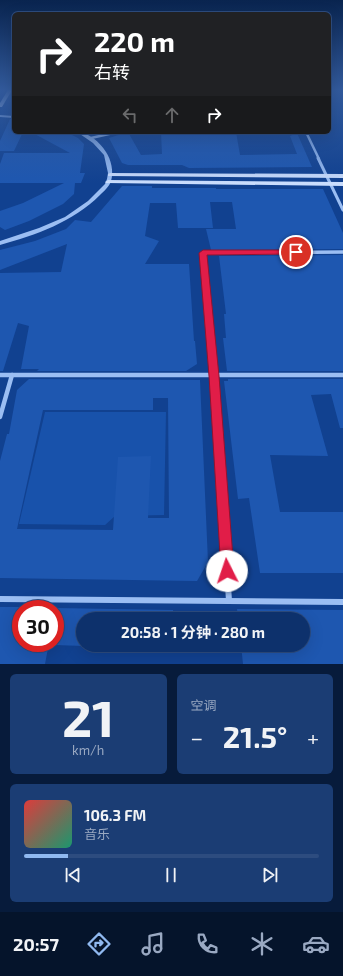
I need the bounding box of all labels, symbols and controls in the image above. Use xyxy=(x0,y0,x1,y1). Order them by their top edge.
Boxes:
text: 220 m xyxy=(94,24,175,58)
icon: right xyxy=(28,28,80,80)
text: 右转 xyxy=(94,61,130,83)
icon: left xyxy=(119,104,141,126)
icon: ahead xyxy=(161,104,183,126)
icon: right xyxy=(203,104,225,126)
pin xyxy=(279,235,313,269)
icon: arrive xyxy=(285,241,307,263)
position arrow xyxy=(206,550,248,592)
speed limit sign: 30 xyxy=(12,600,64,652)
text: 20:58 · 1 分钟 · 280 m xyxy=(121,623,265,641)
text: 21 xyxy=(62,685,115,747)
text: 空调 xyxy=(191,697,217,713)
text: 21.5° xyxy=(223,718,287,754)
text: − xyxy=(191,724,203,750)
text: + xyxy=(307,724,319,750)
text: km/h xyxy=(72,742,104,758)
text: 106.3 FM xyxy=(84,806,146,824)
text: 音乐 xyxy=(84,826,110,842)
icon: previous xyxy=(62,864,84,886)
icon: pause xyxy=(160,864,182,886)
icon: next xyxy=(259,864,281,886)
icon: directions xyxy=(85,930,113,958)
icon: music xyxy=(139,930,167,958)
icon: phone xyxy=(193,930,221,958)
icon: climate xyxy=(248,930,276,958)
icon: car xyxy=(302,930,330,958)
text: 20:57 xyxy=(13,933,59,955)

